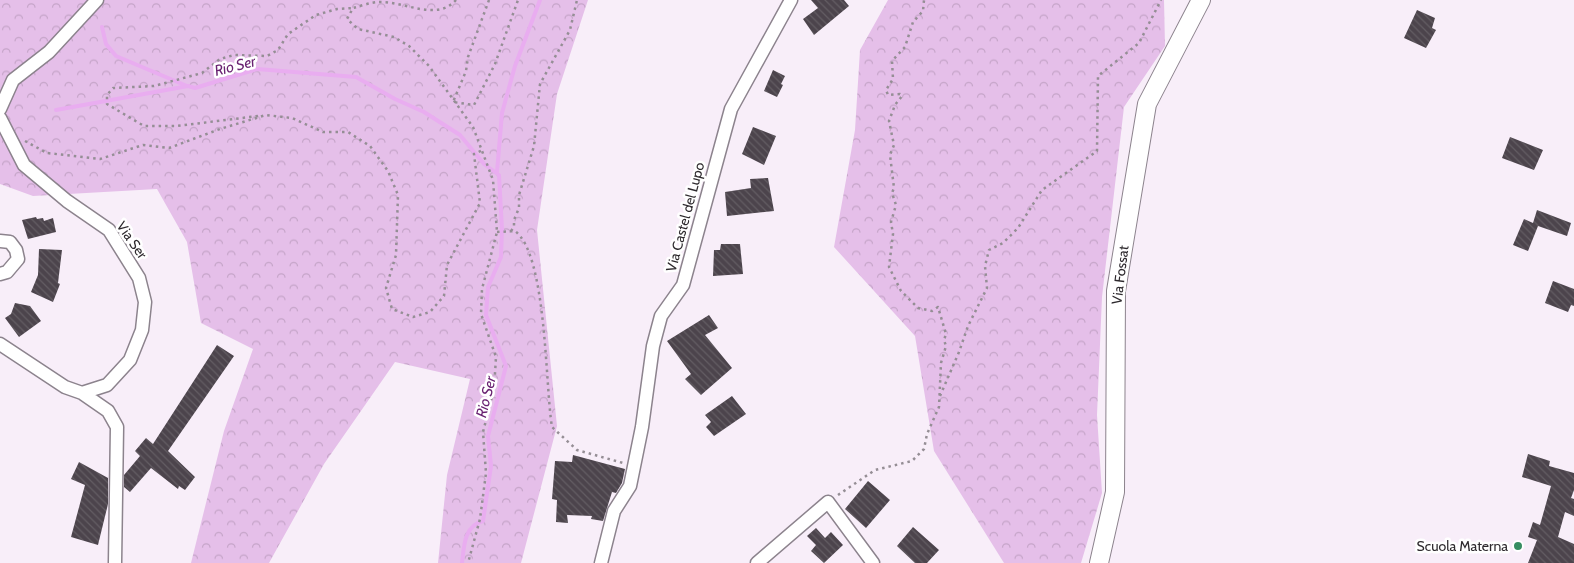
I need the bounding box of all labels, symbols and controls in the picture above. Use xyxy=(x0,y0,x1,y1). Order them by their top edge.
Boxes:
water label: Rio Ser xyxy=(212,52,259,80)
street label: Via Castel del Lupo xyxy=(662,160,708,274)
street label: Via Ser xyxy=(113,218,152,263)
street label: Via Fossat xyxy=(1107,244,1133,306)
water label: Rio Ser xyxy=(472,373,500,420)
place label: Scuola Materna xyxy=(1417,537,1508,555)
marker: Scuola Materna xyxy=(1512,540,1524,552)

